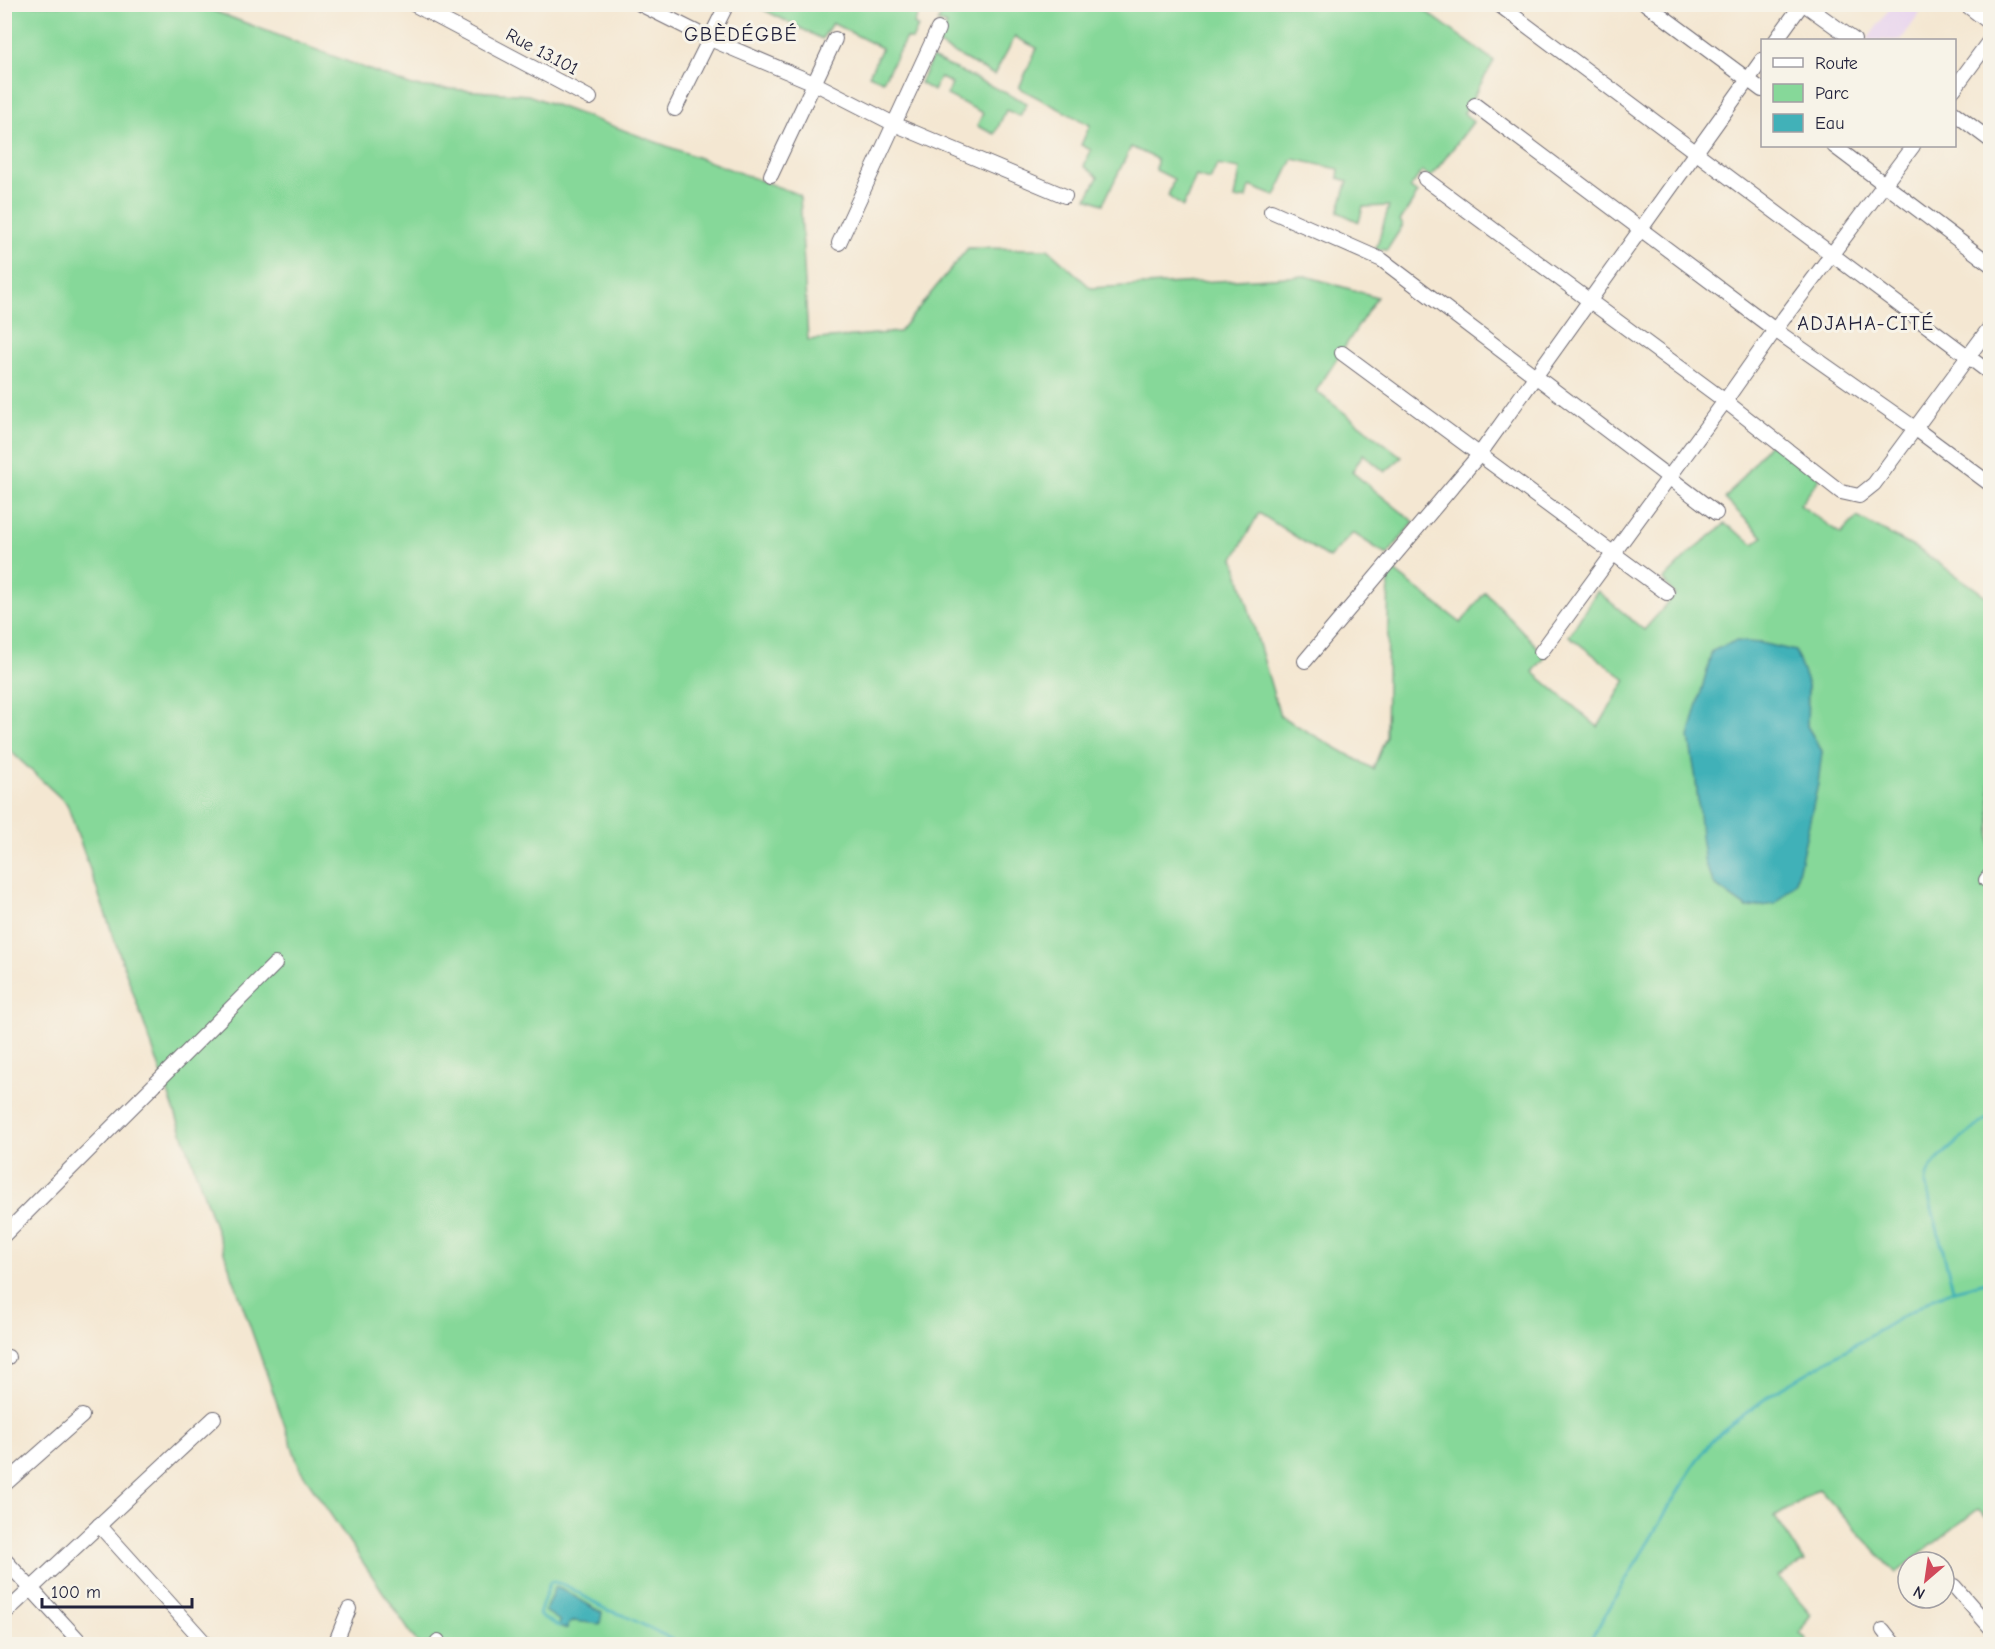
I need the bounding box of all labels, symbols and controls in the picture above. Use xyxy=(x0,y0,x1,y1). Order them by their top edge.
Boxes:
district label: GBÈDÉGBÉ xyxy=(684,23,798,46)
street label: Rue 13.101 xyxy=(502,24,582,80)
legend xyxy=(1761,39,1956,147)
text: Route xyxy=(1815,53,1858,74)
text: Parc xyxy=(1815,83,1849,104)
text: Eau xyxy=(1815,113,1844,134)
district label: ADJAHA-CITÉ xyxy=(1797,312,1935,335)
north arrow xyxy=(1896,1550,1956,1610)
scale bar xyxy=(42,1571,192,1609)
text: 100 m xyxy=(51,1582,101,1603)
text: N xyxy=(1910,1582,1928,1603)

